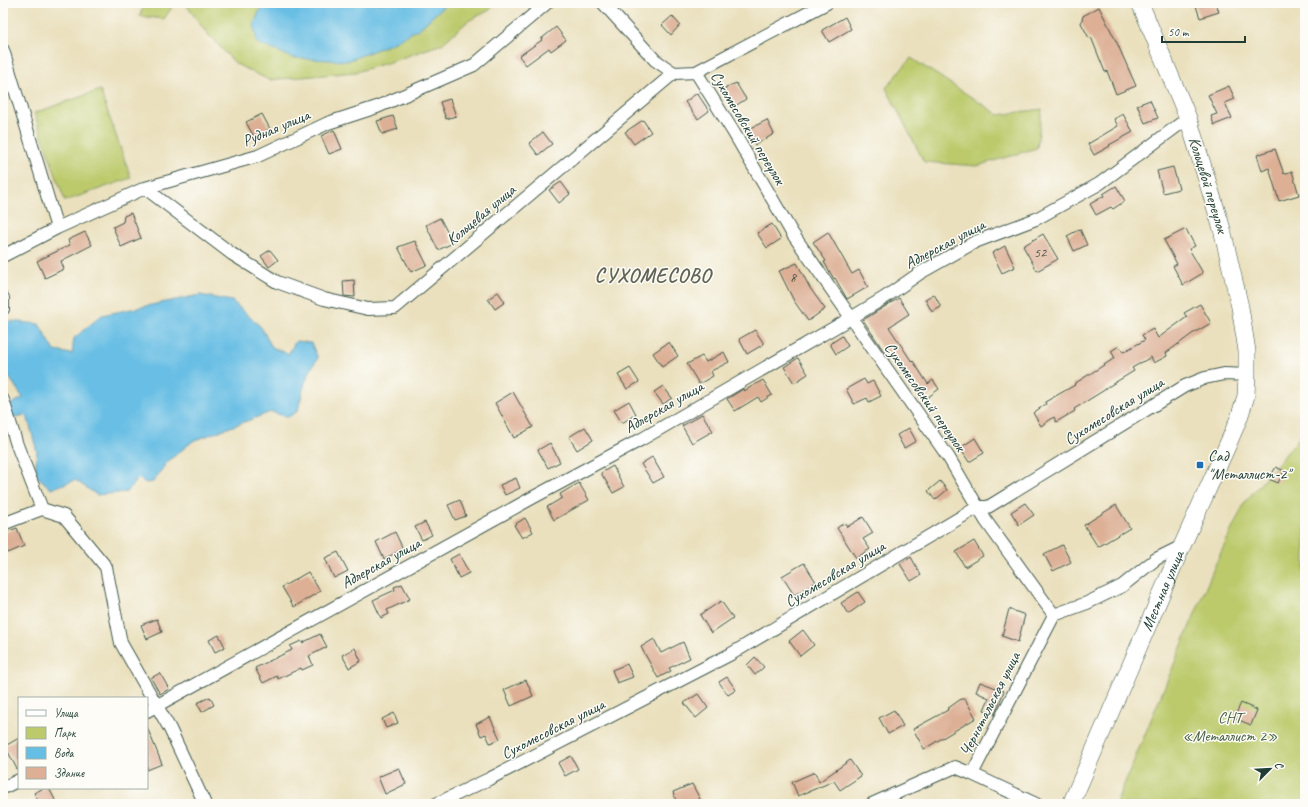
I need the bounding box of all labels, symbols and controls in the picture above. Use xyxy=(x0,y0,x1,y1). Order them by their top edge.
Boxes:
scale bar xyxy=(1162,18,1245,44)
text: 50 m xyxy=(1168,24,1190,40)
street label: Сухомесовский переулок xyxy=(706,68,791,190)
street label: Рудная улица xyxy=(239,104,314,151)
street label: Кольцевой переулок xyxy=(1184,135,1233,237)
street label: Кольцевая улица xyxy=(442,180,521,250)
street label: Адлерская улица xyxy=(902,214,990,273)
house number: 52 xyxy=(1034,244,1048,261)
district label: СУХОМЕСОВО xyxy=(595,263,713,288)
house number: 8 xyxy=(790,269,798,286)
street label: Сухомесовский переулок xyxy=(880,338,971,457)
street label: Сухомесовская улица xyxy=(1061,372,1169,450)
street label: Адлерская улица xyxy=(621,376,708,438)
place label: Сад "Металлист-2" xyxy=(1208,446,1294,484)
marker: Сад "Металлист-2" xyxy=(1195,460,1205,470)
street label: Адлерская улица xyxy=(338,532,425,593)
street label: Сухомесовская улица xyxy=(781,535,890,612)
street label: Местная улица xyxy=(1137,546,1189,634)
street label: Чернотальская улица xyxy=(955,647,1025,759)
street label: Сухомесовская улица xyxy=(498,694,609,764)
legend xyxy=(18,697,148,789)
text: Улица xyxy=(54,705,79,721)
park label: СНТ «Металлист 2» xyxy=(1182,708,1278,746)
text: Парк xyxy=(54,725,77,741)
text: Вода xyxy=(54,745,75,761)
north arrow xyxy=(1250,749,1290,789)
text: С xyxy=(1272,760,1287,772)
text: Здание xyxy=(54,765,85,781)

